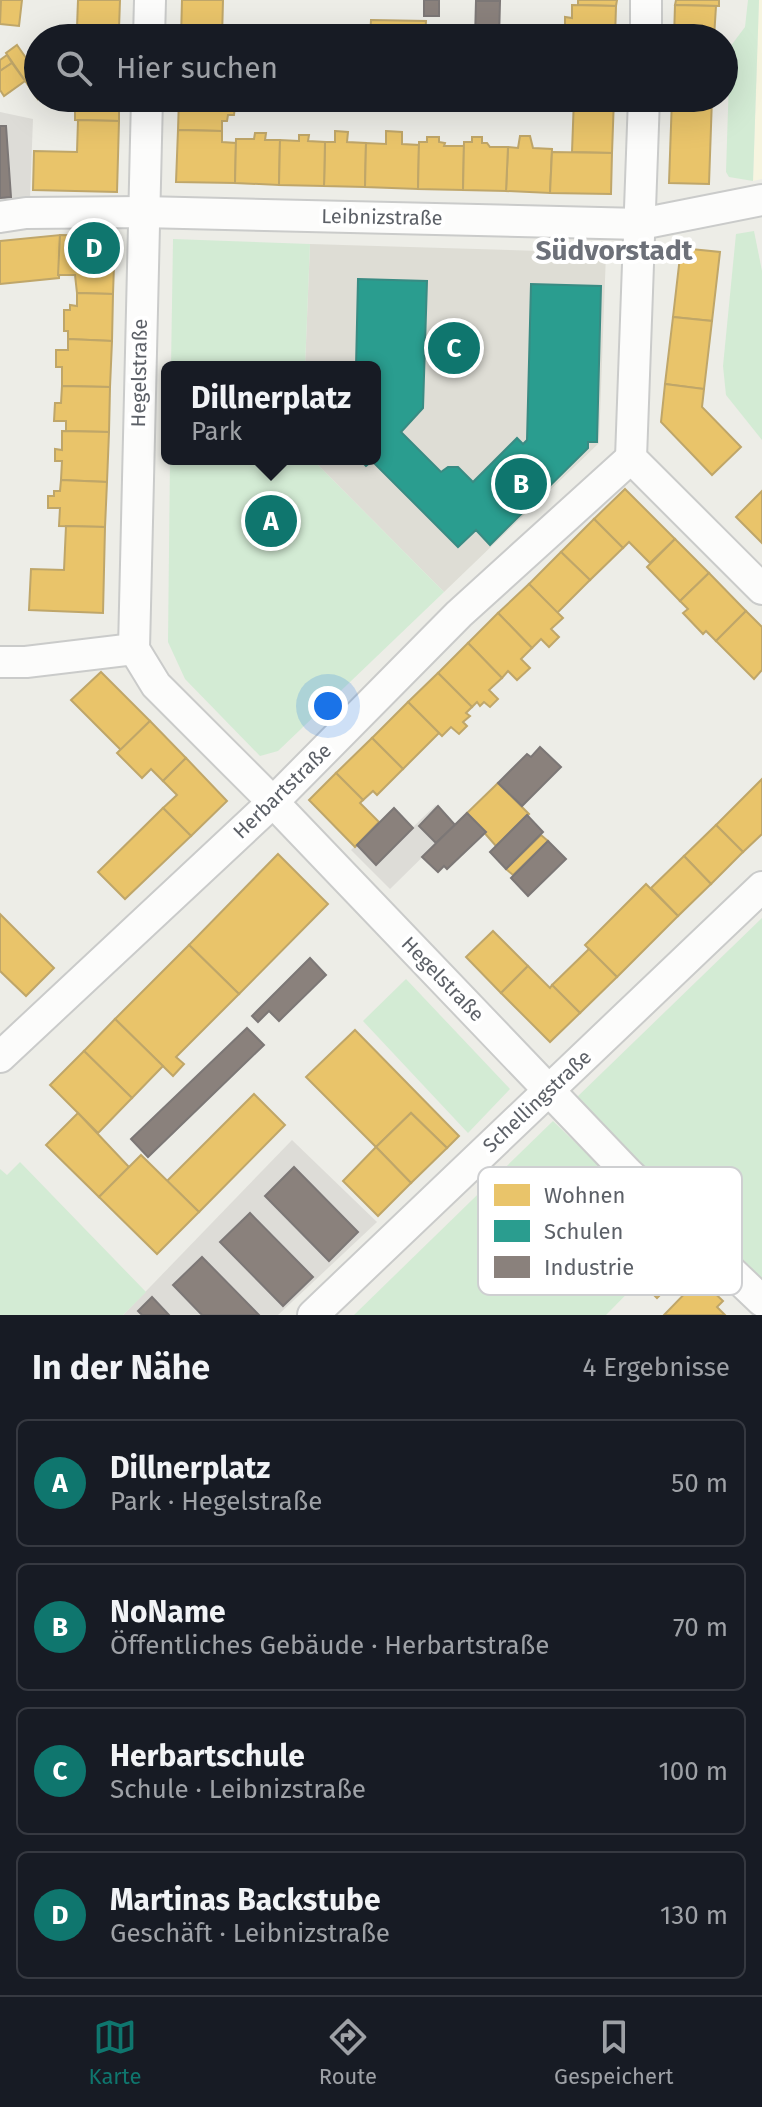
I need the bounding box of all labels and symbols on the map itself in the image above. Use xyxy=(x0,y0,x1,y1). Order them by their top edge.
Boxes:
street label: Leibnizstraße xyxy=(321,204,443,230)
pin: D xyxy=(68,218,120,278)
district label: Südvorstadt xyxy=(535,234,694,267)
pin: C xyxy=(428,318,480,378)
street label: Hegelstraße xyxy=(126,319,152,427)
pin: B xyxy=(495,454,547,514)
pin: A xyxy=(245,491,297,551)
your location xyxy=(308,686,348,726)
street label: Herbartstraße xyxy=(228,738,336,844)
street label: Hegelstraße xyxy=(397,932,489,1026)
street label: Schellingstraße xyxy=(478,1045,596,1157)
legend xyxy=(478,1167,742,1295)
text: Wohnen xyxy=(544,1182,625,1209)
text: Schulen xyxy=(544,1218,623,1245)
text: Industrie xyxy=(544,1254,634,1281)

